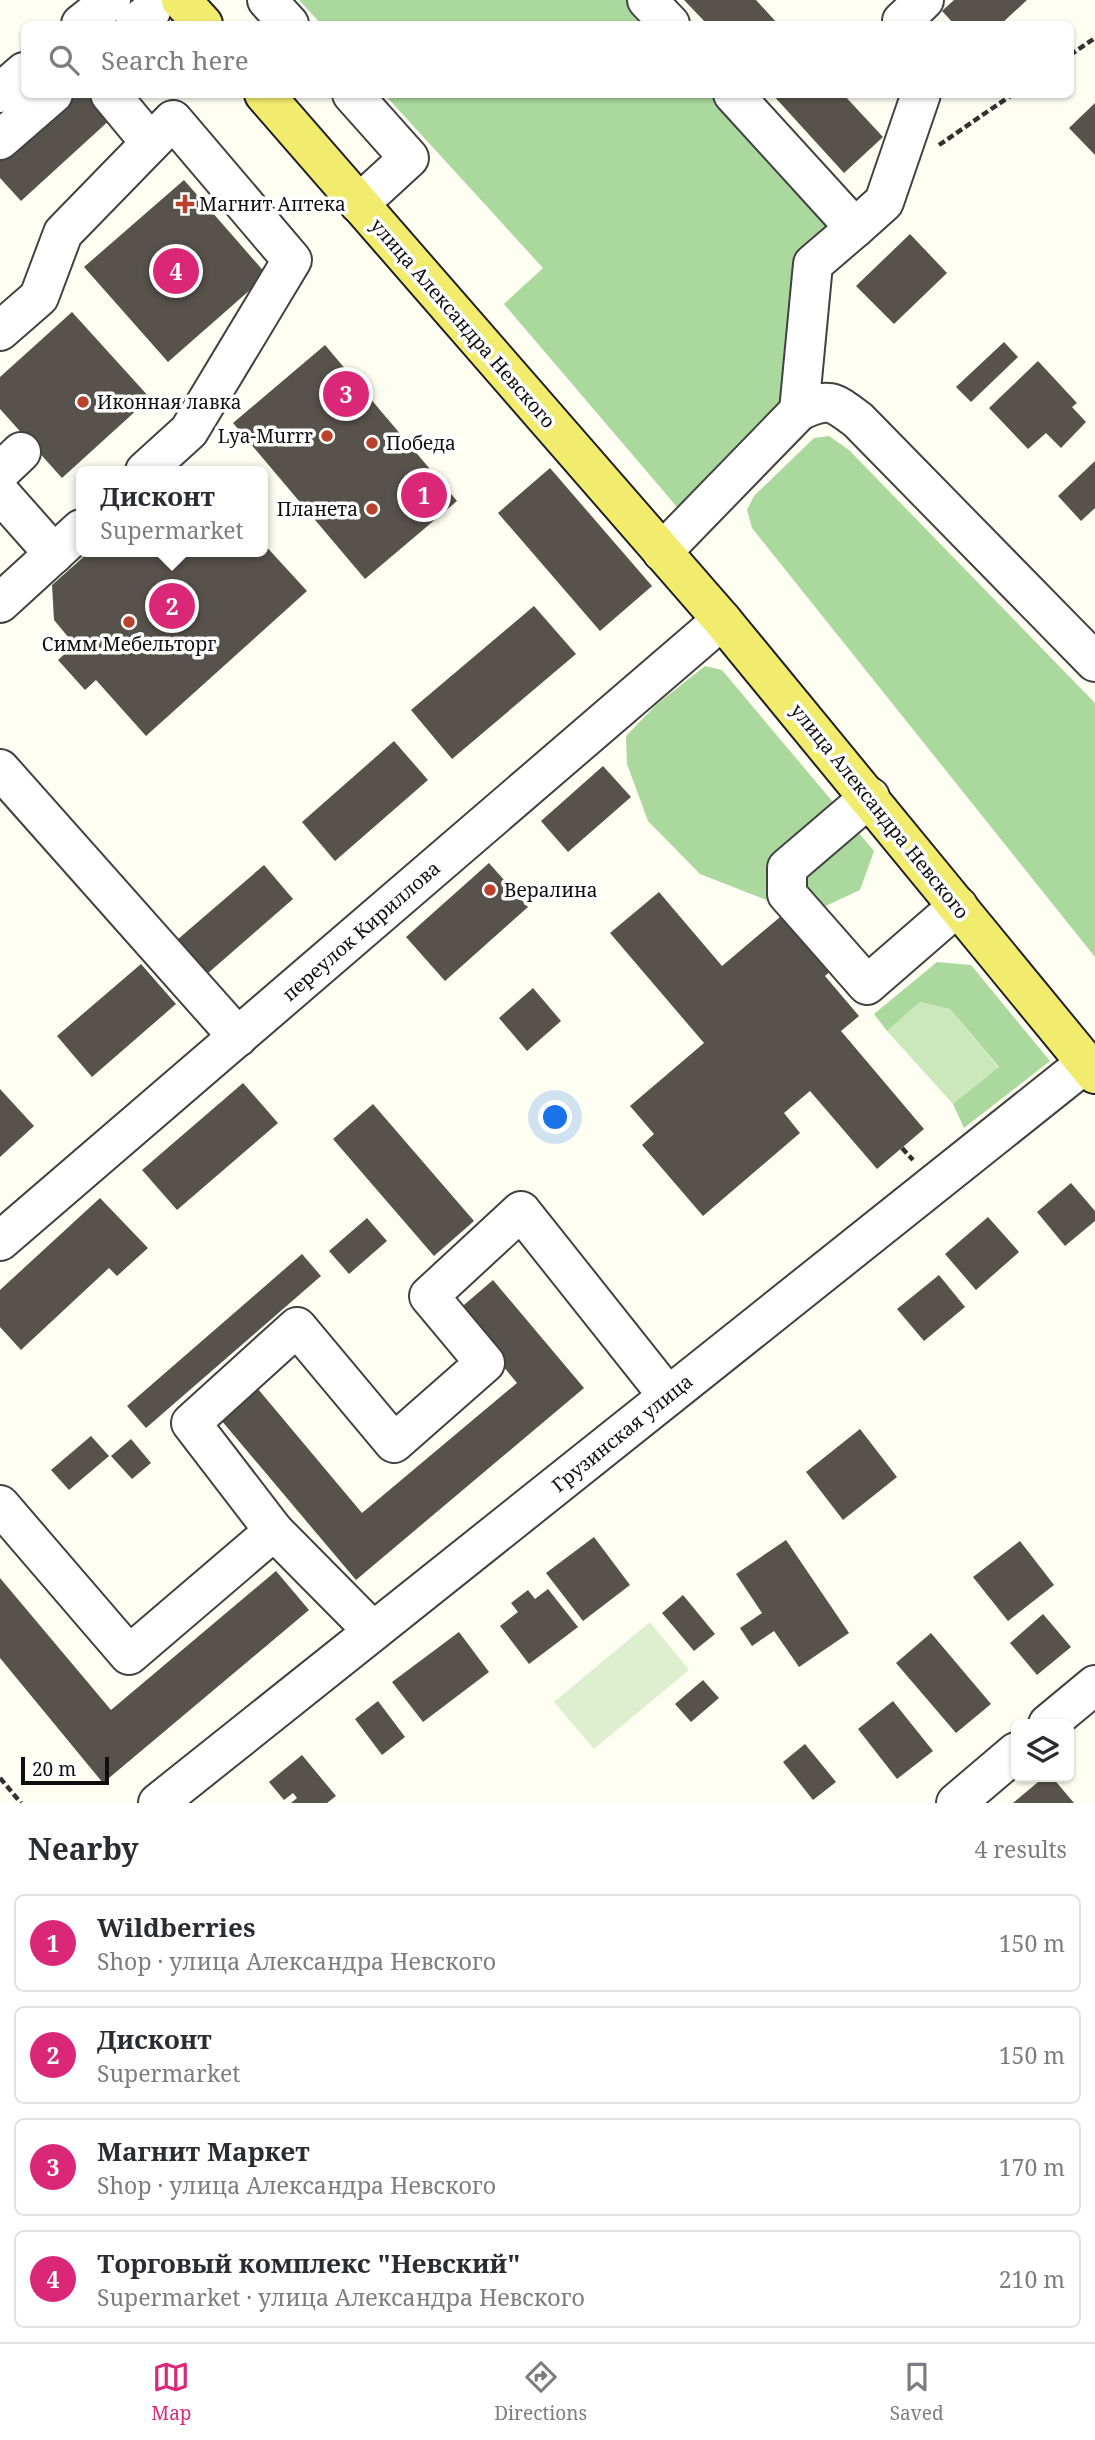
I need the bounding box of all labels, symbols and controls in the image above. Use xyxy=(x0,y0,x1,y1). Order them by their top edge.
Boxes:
search box xyxy=(21,21,1074,98)
icon: search xyxy=(45,41,83,79)
text: Search here xyxy=(101,42,249,78)
place label: Магнит Аптека xyxy=(199,191,346,217)
marker: Магнит Аптека xyxy=(177,196,193,212)
street label: улица Александра Невского xyxy=(365,213,561,433)
pin: 4 xyxy=(153,245,199,297)
pin: 3 xyxy=(323,368,369,420)
place label: Иконная лавка xyxy=(97,389,242,415)
marker: Иконная лавка xyxy=(75,394,91,410)
place label: Lya-Murrr xyxy=(218,423,313,449)
marker: Lya-Murrr xyxy=(319,428,335,444)
place label: Победа xyxy=(386,430,456,456)
marker: Победа xyxy=(364,435,380,451)
popup xyxy=(76,466,268,557)
pin: 1 xyxy=(401,469,447,521)
text: Дисконт xyxy=(100,478,215,514)
place label: Планета xyxy=(277,496,358,522)
marker: Планета xyxy=(364,501,380,517)
text: Supermarket xyxy=(100,514,244,546)
pin: 2 xyxy=(149,580,195,632)
marker: Симм Мебельторг xyxy=(121,614,137,630)
place label: Симм Мебельторг xyxy=(42,631,216,657)
street label: улица Александра Невского xyxy=(785,698,975,924)
street label: переулок Кириллова xyxy=(276,855,446,1007)
place label: Вералина xyxy=(504,877,598,903)
marker: Вералина xyxy=(482,882,498,898)
your location xyxy=(538,1100,572,1134)
street label: Грузинская улица xyxy=(546,1368,698,1498)
map controls xyxy=(1011,1719,1074,1782)
button: layers xyxy=(1011,1719,1074,1782)
scale bar xyxy=(21,1754,108,1786)
text: 20 m xyxy=(32,1756,76,1782)
text: Nearby xyxy=(28,1828,139,1869)
text: 4 results xyxy=(974,1833,1067,1865)
text: Wildberries xyxy=(97,1909,255,1945)
text: 1 xyxy=(47,1927,60,1959)
text: 150 m xyxy=(999,1927,1065,1959)
text: Shop · улица Александра Невского xyxy=(97,1945,496,1977)
text: Дисконт xyxy=(97,2021,212,2057)
text: 2 xyxy=(47,2039,60,2071)
text: 150 m xyxy=(999,2039,1065,2071)
text: Supermarket xyxy=(97,2057,240,2089)
text: Магнит Маркет xyxy=(97,2133,310,2169)
text: 3 xyxy=(47,2151,60,2183)
text: 170 m xyxy=(999,2151,1065,2183)
text: Shop · улица Александра Невского xyxy=(97,2169,496,2201)
text: Торговый комплекс "Невский" xyxy=(97,2245,521,2281)
text: 4 xyxy=(47,2263,60,2295)
text: 210 m xyxy=(999,2263,1065,2295)
text: Supermarket · улица Александра Невского xyxy=(97,2281,585,2313)
tab: Map xyxy=(151,2358,192,2426)
tab: Directions xyxy=(494,2358,587,2426)
tab: Saved xyxy=(890,2358,944,2426)

